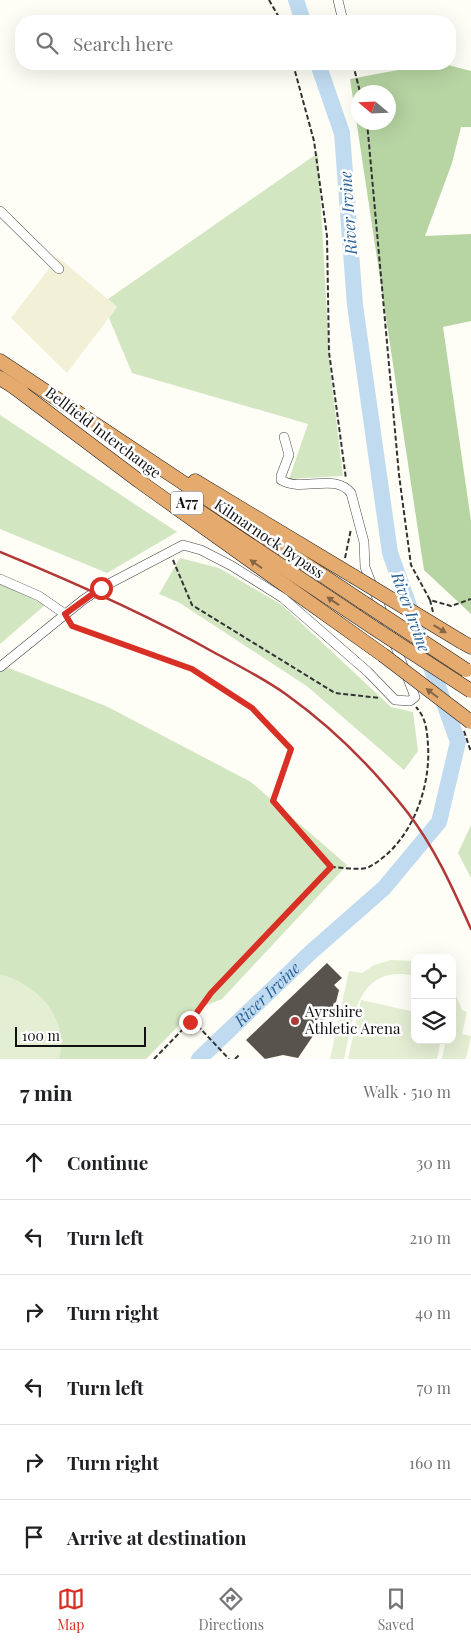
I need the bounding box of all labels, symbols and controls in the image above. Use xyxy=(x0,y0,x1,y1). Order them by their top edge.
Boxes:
search box xyxy=(15,15,456,70)
icon: search xyxy=(33,29,61,57)
text: Search here xyxy=(73,30,173,56)
north arrow xyxy=(351,85,396,130)
water label: River Irvine xyxy=(334,171,361,256)
street label: Bellfield Interchange xyxy=(42,382,166,482)
road number: A77 xyxy=(171,492,203,514)
street label: Kilmarnock Bypass xyxy=(211,494,328,582)
one-way arrow xyxy=(249,559,263,569)
water label: River Irvine xyxy=(387,568,436,655)
route start xyxy=(90,577,113,600)
one-way arrow xyxy=(326,596,340,606)
one-way arrow xyxy=(434,624,447,633)
one-way arrow xyxy=(426,687,439,698)
map controls xyxy=(411,954,456,1044)
button: locate xyxy=(411,954,456,999)
water label: River Irvine xyxy=(228,957,304,1031)
button: layers xyxy=(411,999,456,1044)
place label: Ayrshire Athletic Arena xyxy=(304,1001,401,1038)
route end xyxy=(179,1011,202,1034)
marker: Ayrshire Athletic Arena xyxy=(289,1015,301,1027)
scale bar xyxy=(15,1024,146,1047)
text: 100 m xyxy=(22,1026,60,1045)
text: 7 min xyxy=(20,1078,73,1106)
text: Walk · 510 m xyxy=(364,1081,451,1102)
icon: ahead xyxy=(20,1148,48,1176)
text: Continue xyxy=(67,1149,148,1175)
text: 30 m xyxy=(416,1152,451,1173)
icon: left xyxy=(20,1223,48,1251)
text: Turn left xyxy=(67,1224,144,1250)
text: 210 m xyxy=(410,1227,451,1248)
icon: right xyxy=(20,1298,48,1326)
text: Turn right xyxy=(67,1299,159,1325)
text: 40 m xyxy=(415,1302,451,1323)
icon: left xyxy=(20,1373,48,1401)
text: Turn left xyxy=(67,1374,144,1400)
text: 70 m xyxy=(417,1377,451,1398)
icon: right xyxy=(20,1448,48,1476)
text: Turn right xyxy=(67,1449,159,1475)
text: 160 m xyxy=(409,1452,451,1473)
icon: arrive xyxy=(20,1523,48,1551)
text: Arrive at destination xyxy=(67,1524,247,1550)
tab: Map xyxy=(57,1585,85,1634)
tab: Directions xyxy=(199,1585,264,1634)
tab: Saved xyxy=(378,1585,414,1634)

